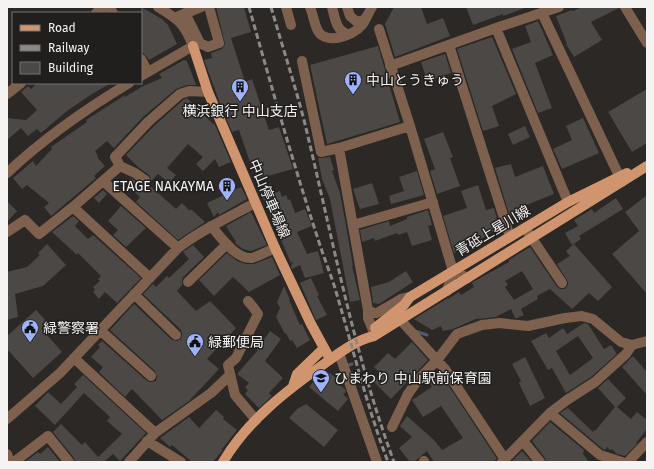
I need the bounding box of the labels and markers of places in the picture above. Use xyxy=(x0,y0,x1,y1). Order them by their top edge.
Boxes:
building icon: 中山とうきゅう xyxy=(343,70,363,95)
place label: 中山とうきゅう xyxy=(366,72,464,89)
building icon: 横浜銀行 中山支店 xyxy=(230,77,250,102)
place label: 横浜銀行 中山支店 xyxy=(182,103,298,120)
building icon: ETAGE NAKAYMA xyxy=(217,176,237,201)
place label: ETAGE NAKAYMA xyxy=(113,178,214,195)
public building icon: 緑警察署 xyxy=(20,318,40,343)
place label: 緑警察署 xyxy=(43,320,99,337)
public building icon: 緑郵便局 xyxy=(185,332,205,357)
place label: 緑郵便局 xyxy=(208,334,264,351)
school or university icon: ひまわり 中山駅前保育園 xyxy=(311,368,331,393)
place label: ひまわり 中山駅前保育園 xyxy=(334,370,492,387)

